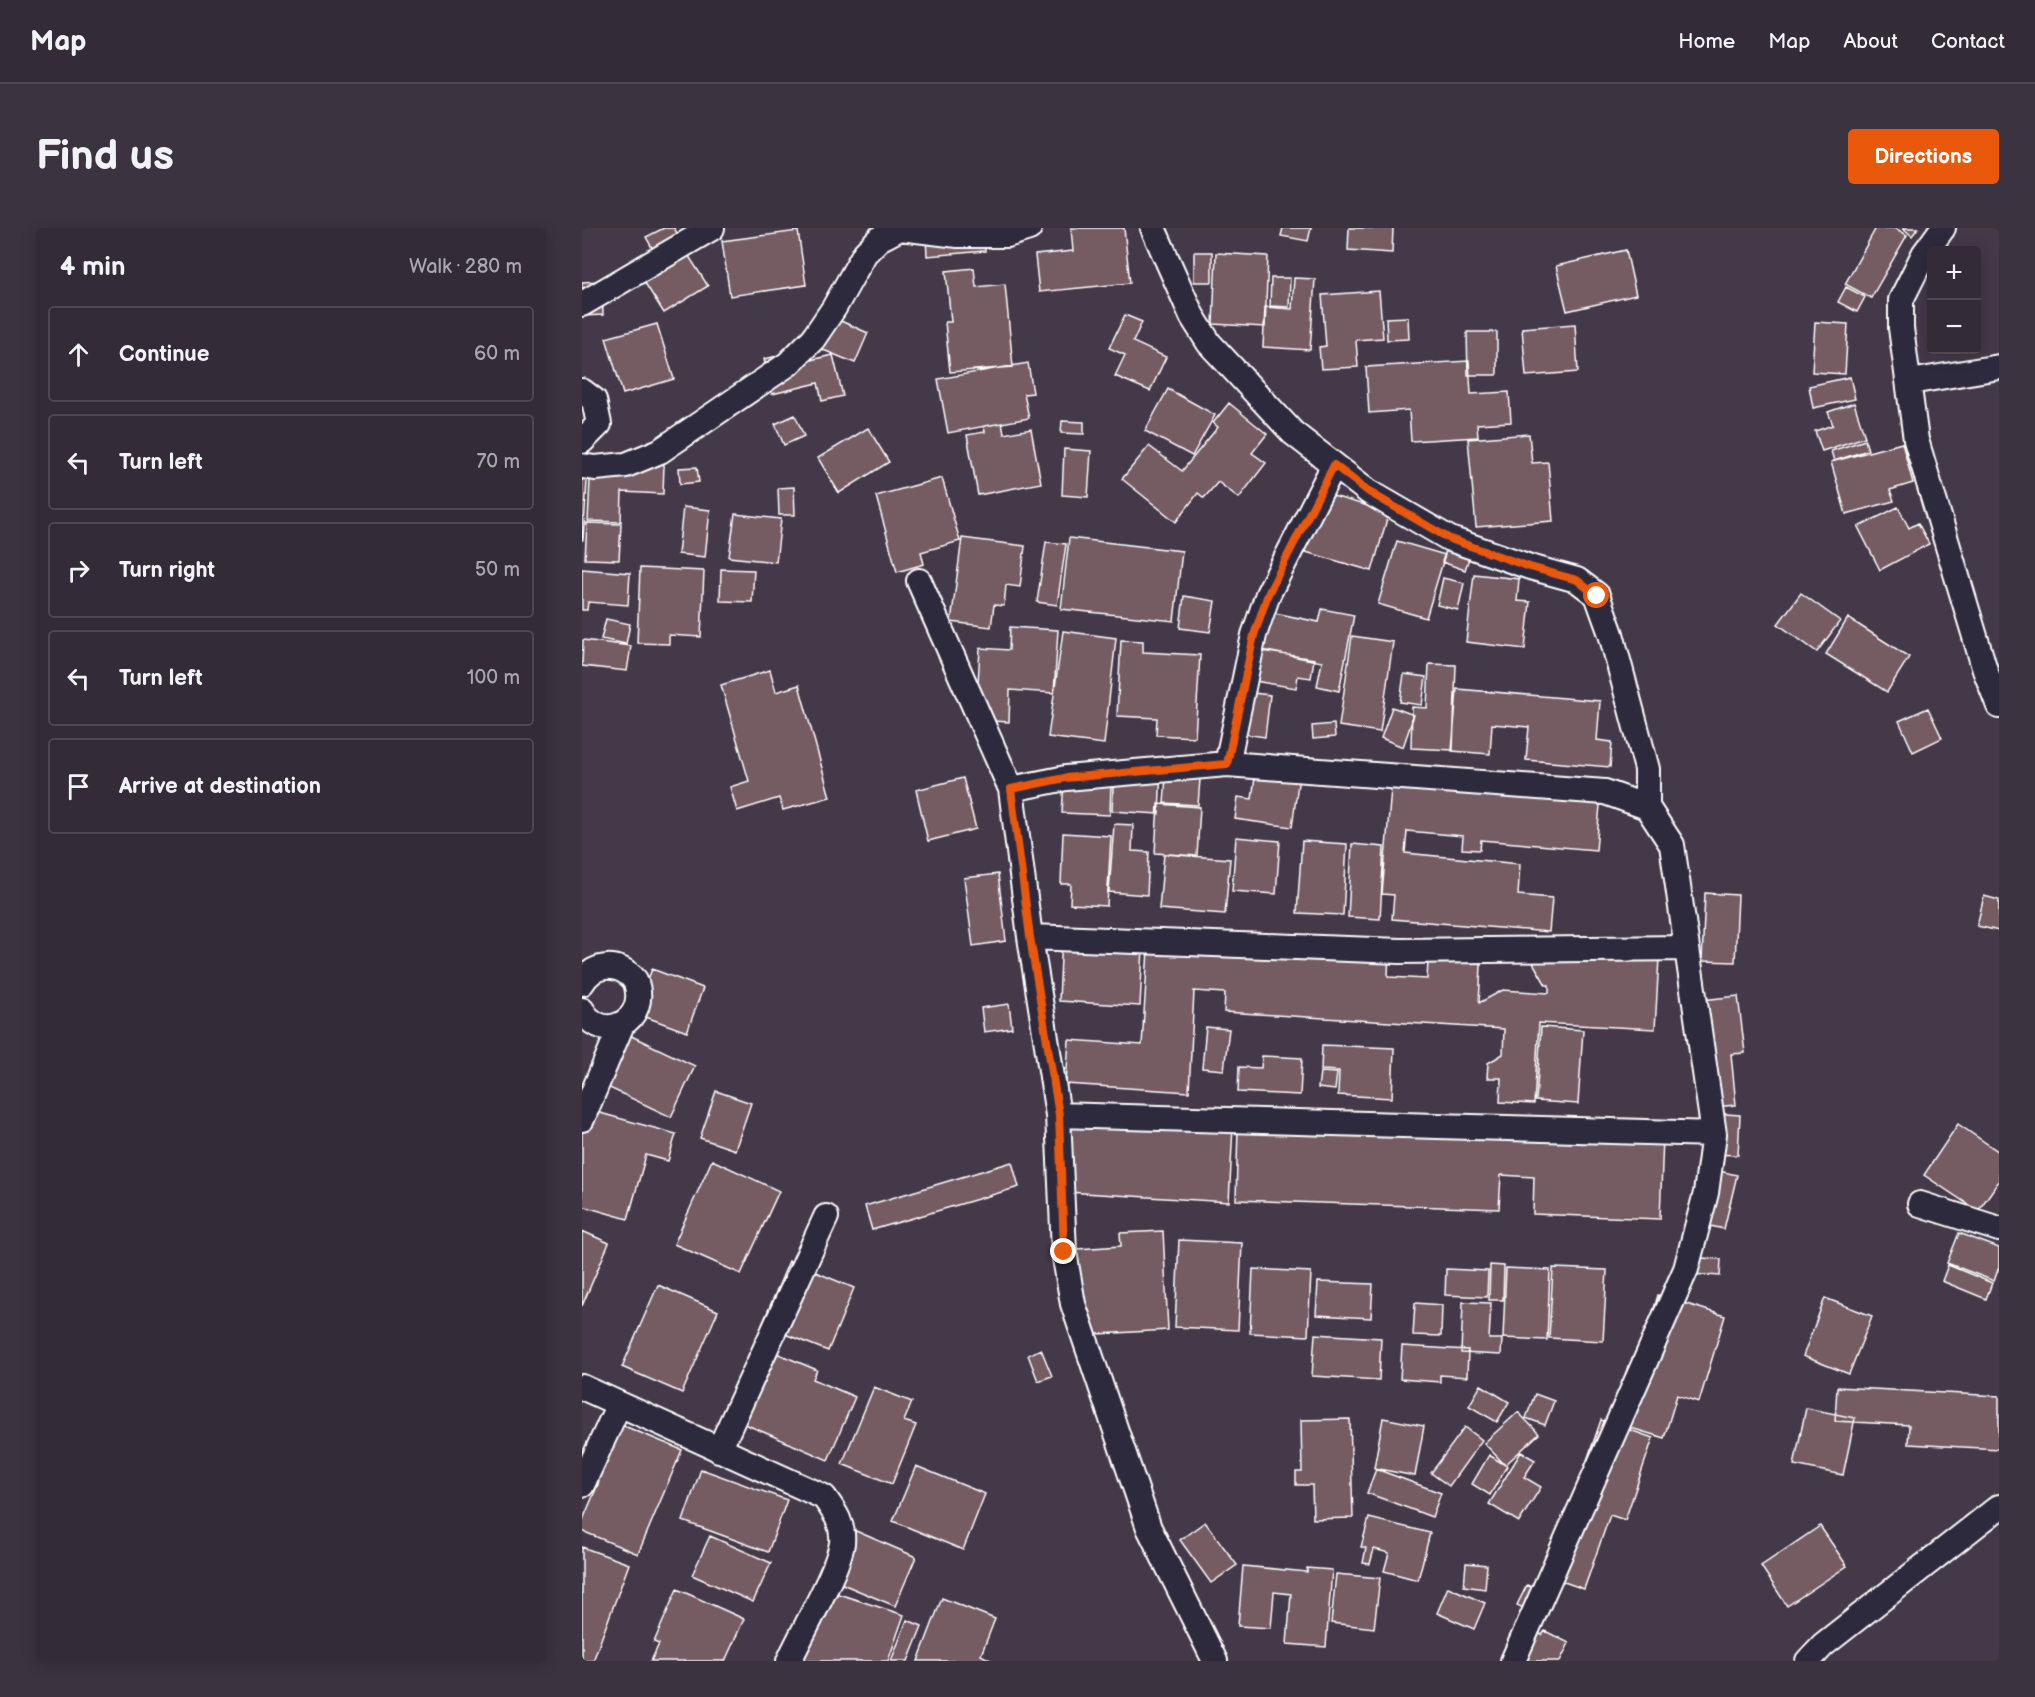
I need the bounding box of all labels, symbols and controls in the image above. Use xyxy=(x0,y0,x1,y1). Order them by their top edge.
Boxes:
text: Map xyxy=(30,25,86,58)
text: Home xyxy=(1678,29,1735,54)
text: Map xyxy=(1768,29,1810,54)
text: About xyxy=(1843,29,1898,54)
text: Contact xyxy=(1931,29,2005,54)
button: Directions xyxy=(1848,129,1999,184)
text: Find us xyxy=(36,131,174,182)
map controls xyxy=(1927,246,1981,354)
button: + xyxy=(1927,246,1981,300)
text: 4 min xyxy=(60,252,125,283)
text: Walk · 280 m xyxy=(409,255,522,279)
button: − xyxy=(1927,300,1981,354)
icon: ahead xyxy=(62,338,95,371)
text: Continue xyxy=(119,341,209,368)
text: 60 m xyxy=(474,342,520,366)
icon: left xyxy=(62,446,95,479)
text: Turn left xyxy=(119,449,203,476)
text: 70 m xyxy=(476,450,520,474)
icon: right xyxy=(62,554,95,587)
text: Turn right xyxy=(119,557,215,584)
text: 50 m xyxy=(475,558,520,582)
route start xyxy=(1583,582,1609,608)
icon: left xyxy=(62,662,95,695)
text: Turn left xyxy=(119,665,203,692)
text: 100 m xyxy=(467,666,520,690)
icon: arrive xyxy=(62,770,95,803)
text: Arrive at destination xyxy=(119,773,321,800)
route end xyxy=(1050,1238,1076,1264)

